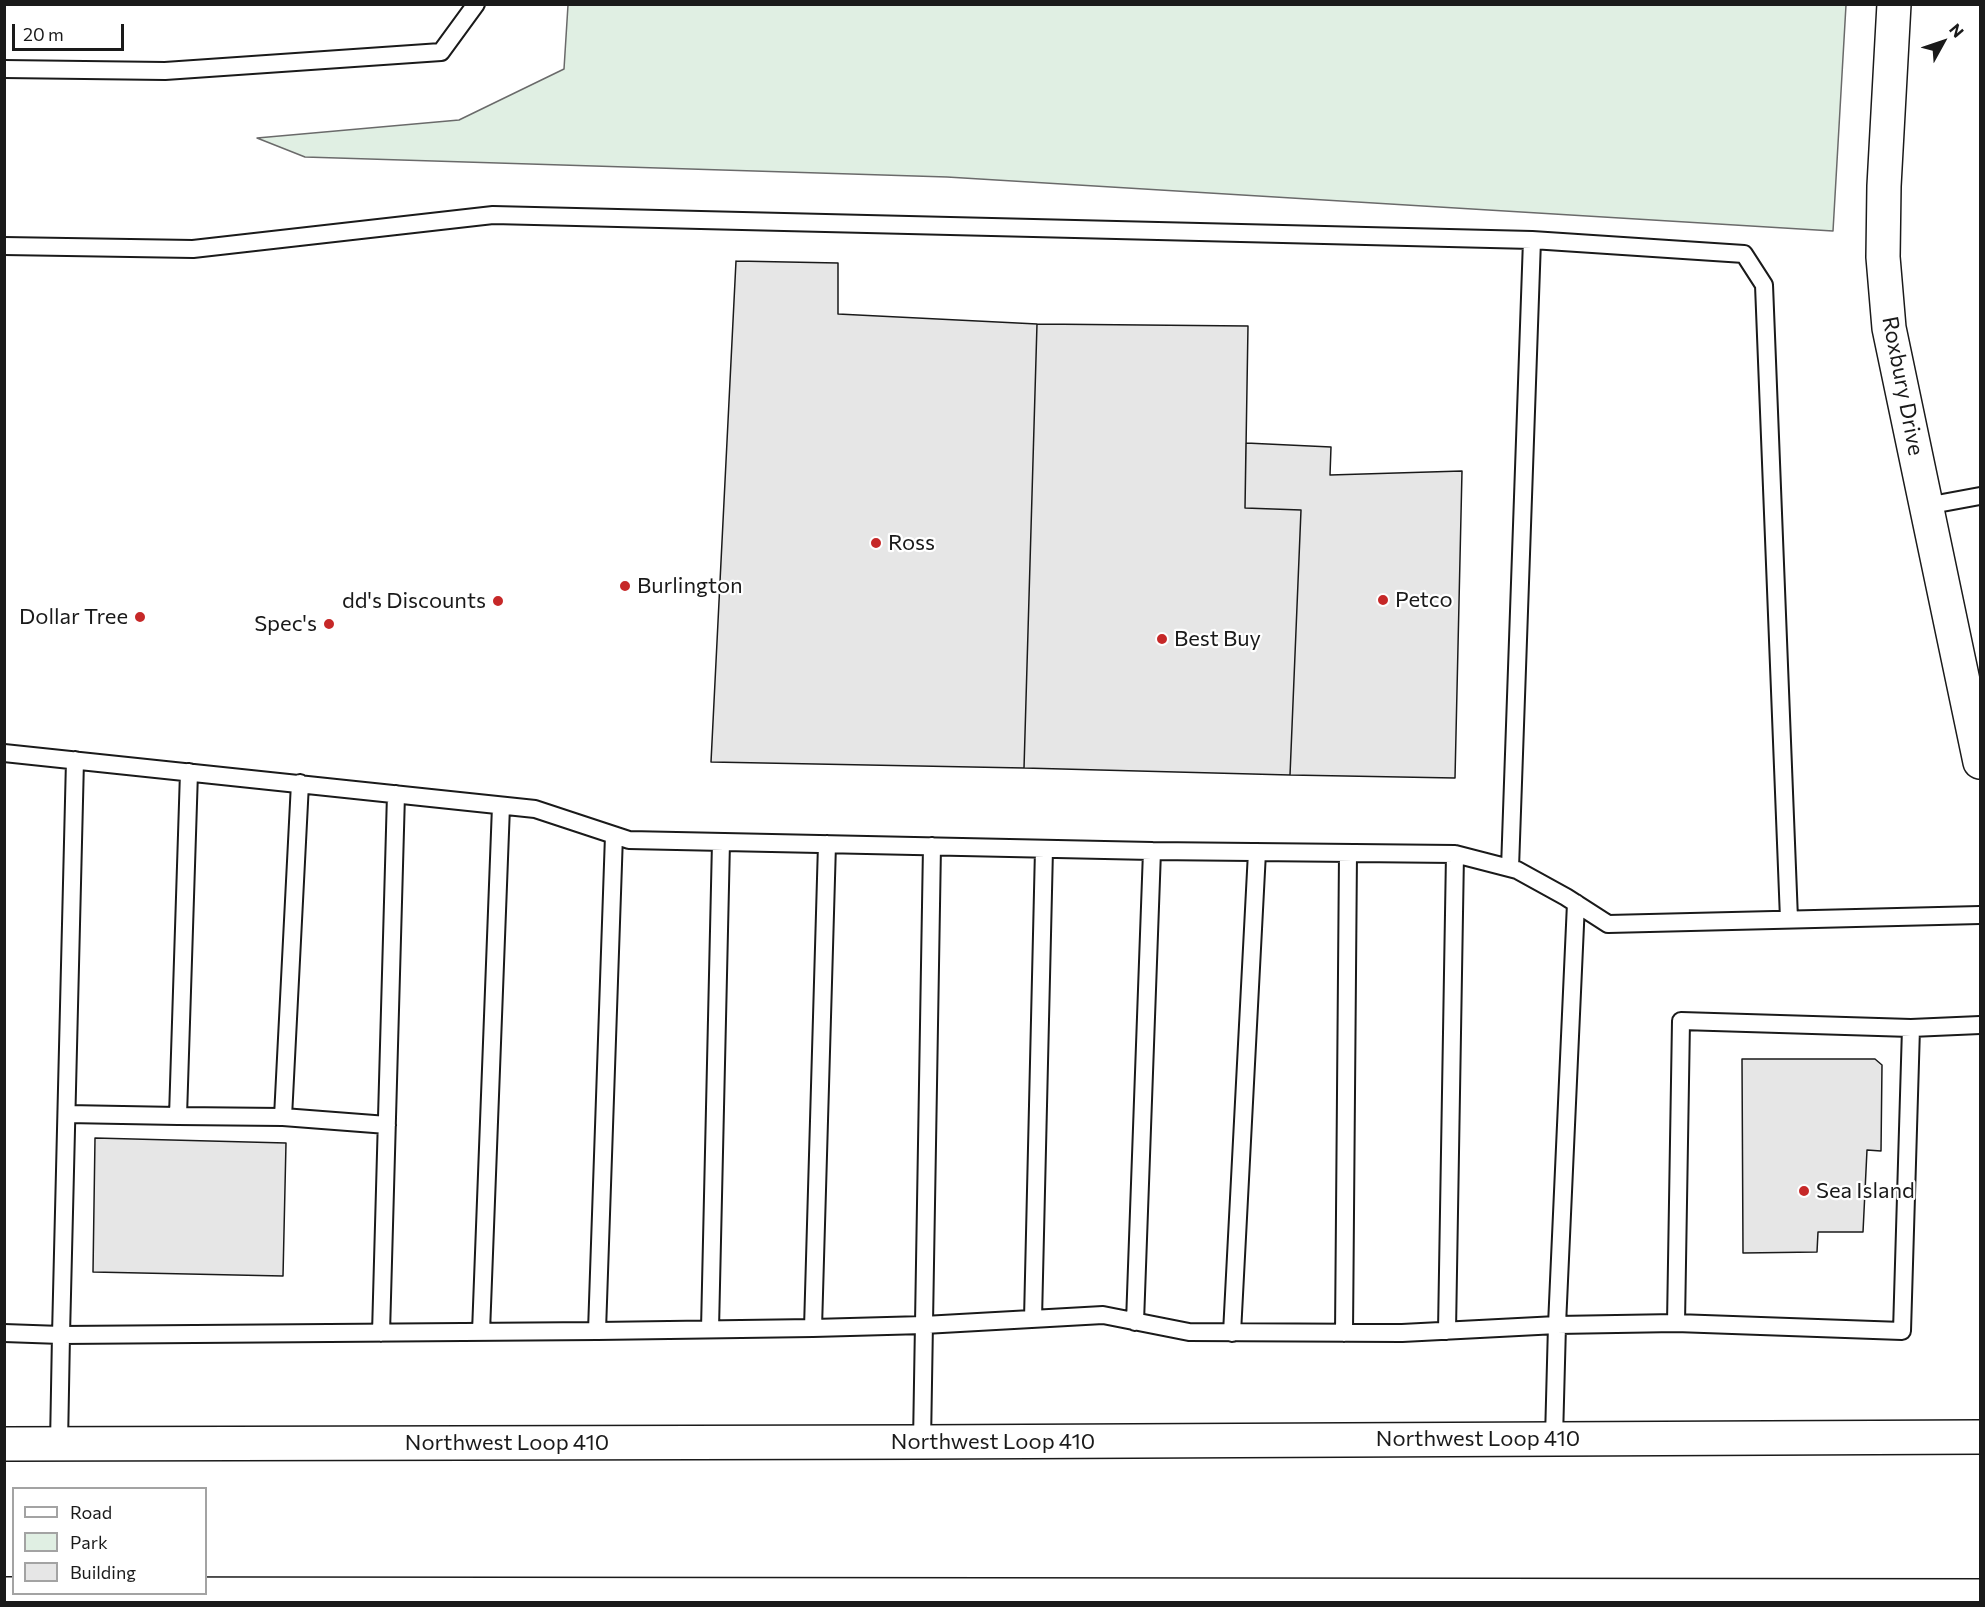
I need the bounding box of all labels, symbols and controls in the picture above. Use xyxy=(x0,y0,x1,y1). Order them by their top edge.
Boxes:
scale bar xyxy=(15,12,128,50)
north arrow xyxy=(1913,12,1973,72)
text: N xyxy=(1946,19,1968,41)
text: 20 m xyxy=(23,23,64,45)
street label: Roxbury Drive xyxy=(1877,314,1929,458)
place label: Ross xyxy=(888,530,935,556)
marker: Ross xyxy=(869,536,883,550)
place label: Burlington xyxy=(637,573,743,599)
marker: Burlington xyxy=(618,579,632,593)
place label: Petco xyxy=(1395,587,1453,613)
place label: dd's Discounts xyxy=(342,588,486,614)
marker: Petco xyxy=(1376,593,1390,607)
marker: dd's Discounts xyxy=(491,594,505,608)
place label: Dollar Tree xyxy=(19,604,128,630)
marker: Dollar Tree xyxy=(133,610,147,624)
place label: Spec's xyxy=(254,611,317,637)
marker: Spec's xyxy=(322,617,336,631)
place label: Best Buy xyxy=(1174,626,1261,652)
marker: Best Buy xyxy=(1155,632,1169,646)
place label: Sea Island xyxy=(1816,1178,1915,1204)
marker: Sea Island xyxy=(1797,1184,1811,1198)
street label: Northwest Loop 410 xyxy=(1376,1426,1580,1452)
street label: Northwest Loop 410 xyxy=(891,1429,1095,1455)
street label: Northwest Loop 410 xyxy=(405,1430,609,1456)
legend xyxy=(12,1487,207,1595)
text: Road xyxy=(70,1501,112,1523)
text: Park xyxy=(70,1531,108,1553)
text: Building xyxy=(70,1561,136,1583)

